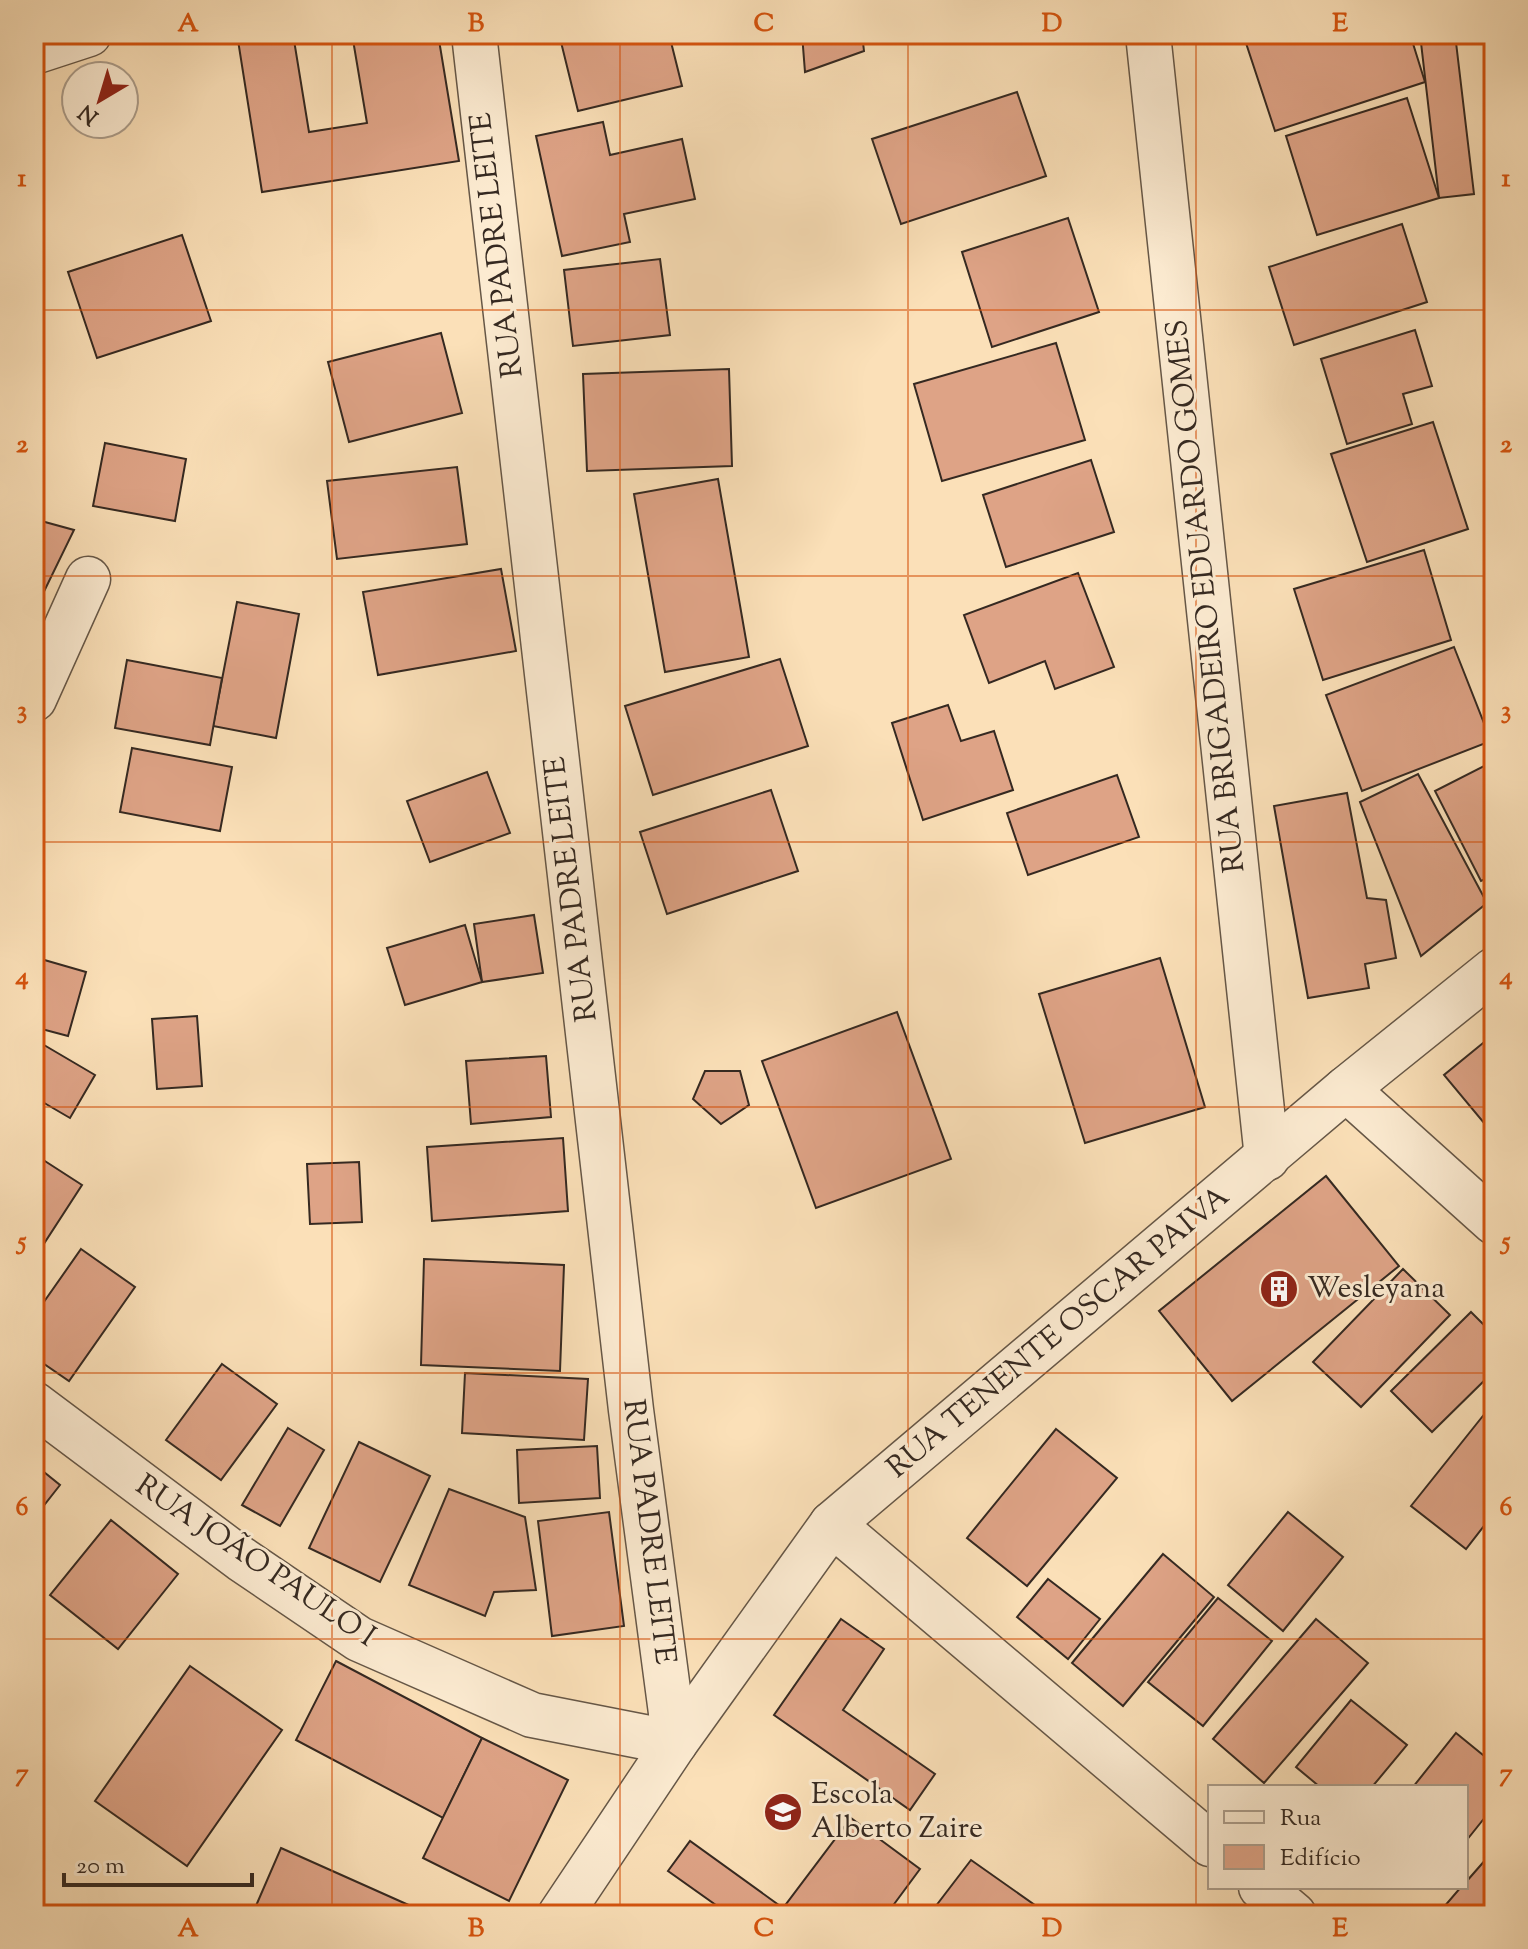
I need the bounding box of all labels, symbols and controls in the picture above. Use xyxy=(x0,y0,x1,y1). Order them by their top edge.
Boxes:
text: A xyxy=(177,6,199,43)
text: B xyxy=(468,6,485,43)
text: C xyxy=(754,6,774,43)
text: D xyxy=(1042,6,1062,43)
text: E xyxy=(1332,6,1348,43)
north arrow xyxy=(60,60,140,140)
text: N xyxy=(72,95,106,131)
street label: RUA PADRE LEITE xyxy=(460,110,536,380)
text: 1 xyxy=(18,161,27,198)
text: 1 xyxy=(1502,161,1511,198)
street label: RUA BRIGADEIRO EDUARDO GOMES xyxy=(1157,317,1257,875)
text: 2 xyxy=(16,427,29,464)
text: 2 xyxy=(1500,427,1513,464)
text: 3 xyxy=(17,693,27,730)
text: 3 xyxy=(1501,693,1511,730)
street label: RUA PADRE LEITE xyxy=(534,754,610,1024)
text: 4 xyxy=(14,959,29,996)
text: 4 xyxy=(1498,959,1513,996)
street label: RUA TENENTE OSCAR PAIVA xyxy=(878,1177,1240,1489)
text: 5 xyxy=(16,1224,27,1261)
text: 5 xyxy=(1500,1224,1511,1261)
building icon: Wesleyana xyxy=(1258,1268,1300,1310)
place label: Wesleyana xyxy=(1307,1268,1445,1311)
street label: RUA PADRE LEITE xyxy=(610,1397,686,1667)
street label: RUA JOÃO PAULO I xyxy=(126,1465,384,1659)
text: 6 xyxy=(16,1490,29,1527)
text: 6 xyxy=(1500,1490,1513,1527)
text: 7 xyxy=(15,1756,29,1793)
text: 7 xyxy=(1499,1756,1513,1793)
place label: Escola Alberto Zaire xyxy=(811,1774,983,1851)
legend xyxy=(1208,1785,1468,1889)
school or university icon: Escola Alberto Zaire xyxy=(762,1791,804,1833)
text: Rua xyxy=(1280,1802,1321,1836)
scale bar xyxy=(64,1837,252,1887)
text: Edifício xyxy=(1280,1842,1361,1876)
text: 20 m xyxy=(76,1850,125,1884)
text: A xyxy=(177,1911,199,1948)
text: B xyxy=(468,1911,485,1948)
text: C xyxy=(754,1911,774,1948)
text: D xyxy=(1042,1911,1062,1948)
text: E xyxy=(1332,1911,1348,1948)

